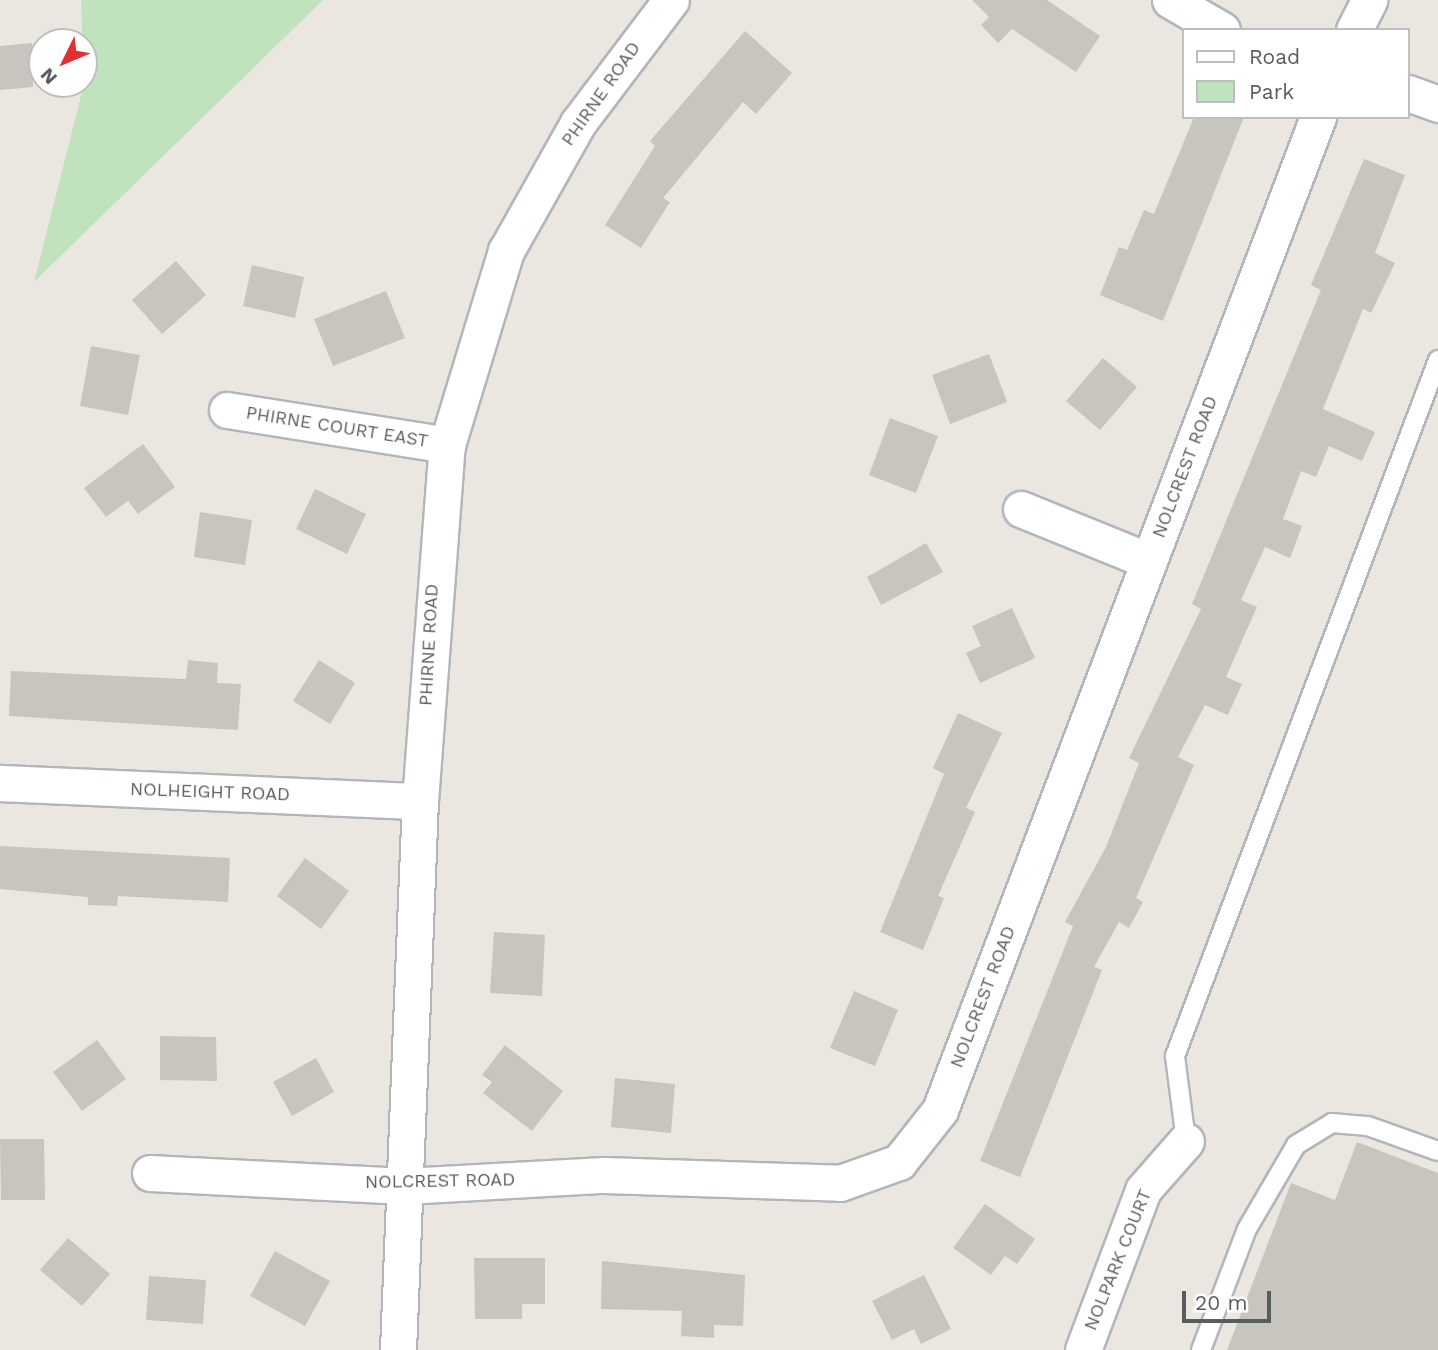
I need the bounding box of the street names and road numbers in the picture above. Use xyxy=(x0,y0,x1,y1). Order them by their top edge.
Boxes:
street label: PHIRNE ROAD xyxy=(557,38,645,150)
street label: NOLCREST ROAD xyxy=(1148,393,1222,541)
street label: PHIRNE COURT EAST xyxy=(244,402,430,452)
street label: PHIRNE ROAD xyxy=(415,583,443,707)
street label: NOLHEIGHT ROAD xyxy=(129,778,291,806)
street label: NOLCREST ROAD xyxy=(946,923,1020,1071)
street label: NOLCREST ROAD xyxy=(365,1169,515,1193)
street label: NOLPARK COURT xyxy=(1080,1186,1156,1334)

